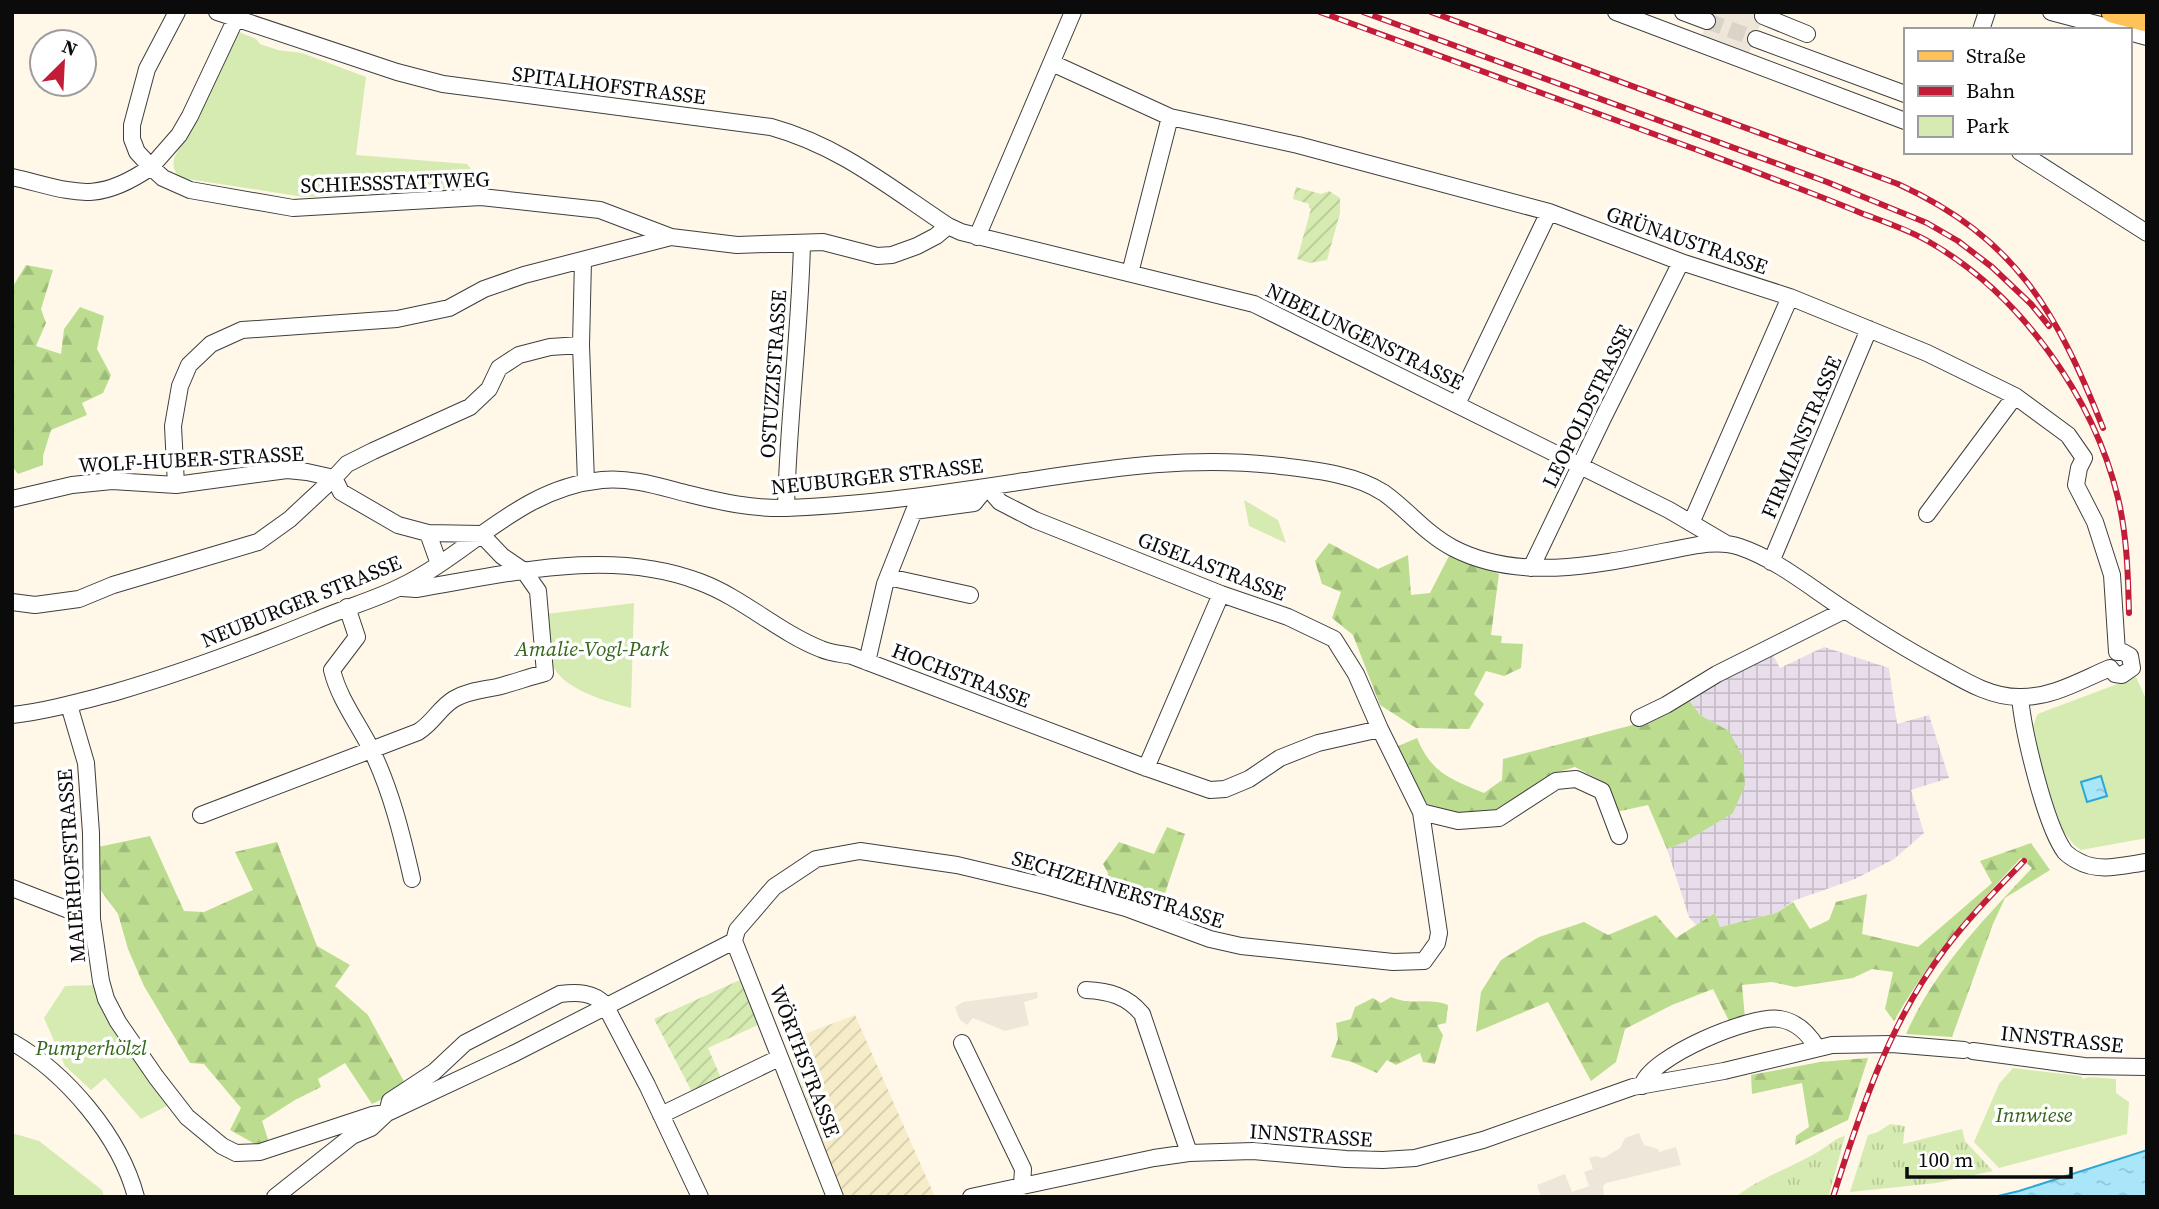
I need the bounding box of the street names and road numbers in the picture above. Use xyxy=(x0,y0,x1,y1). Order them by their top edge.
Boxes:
street label: SPITALHOFSTRASSE xyxy=(511,59,707,111)
street label: SCHIESSSTATTWEG xyxy=(300,164,490,200)
street label: GRÜNAUSTRASSE xyxy=(1602,199,1772,281)
street label: NIBELUNGENSTRASSE xyxy=(1261,275,1469,397)
street label: OSTUZZISTRASSE xyxy=(753,289,793,459)
street label: LEOPOLDSTRASSE xyxy=(1535,320,1639,492)
street label: FIRMIANSTRASSE xyxy=(1754,351,1848,523)
street label: WOLF-HUBER-STRASSE xyxy=(78,439,304,479)
street label: NEUBURGER STRASSE xyxy=(769,450,985,502)
street label: GISELASTRASSE xyxy=(1134,524,1290,608)
street label: NEUBURGER STRASSE xyxy=(197,548,405,654)
street label: HOCHSTRASSE xyxy=(888,635,1034,715)
street label: MAIERHOFSTRASSE xyxy=(50,768,92,964)
street label: SECHZEHNERSTRASSE xyxy=(1008,843,1228,935)
street label: WÖRTHSTRASSE xyxy=(763,981,847,1141)
street label: INNSTRASSE xyxy=(1999,1018,2125,1060)
street label: INNSTRASSE xyxy=(1249,1116,1373,1154)

